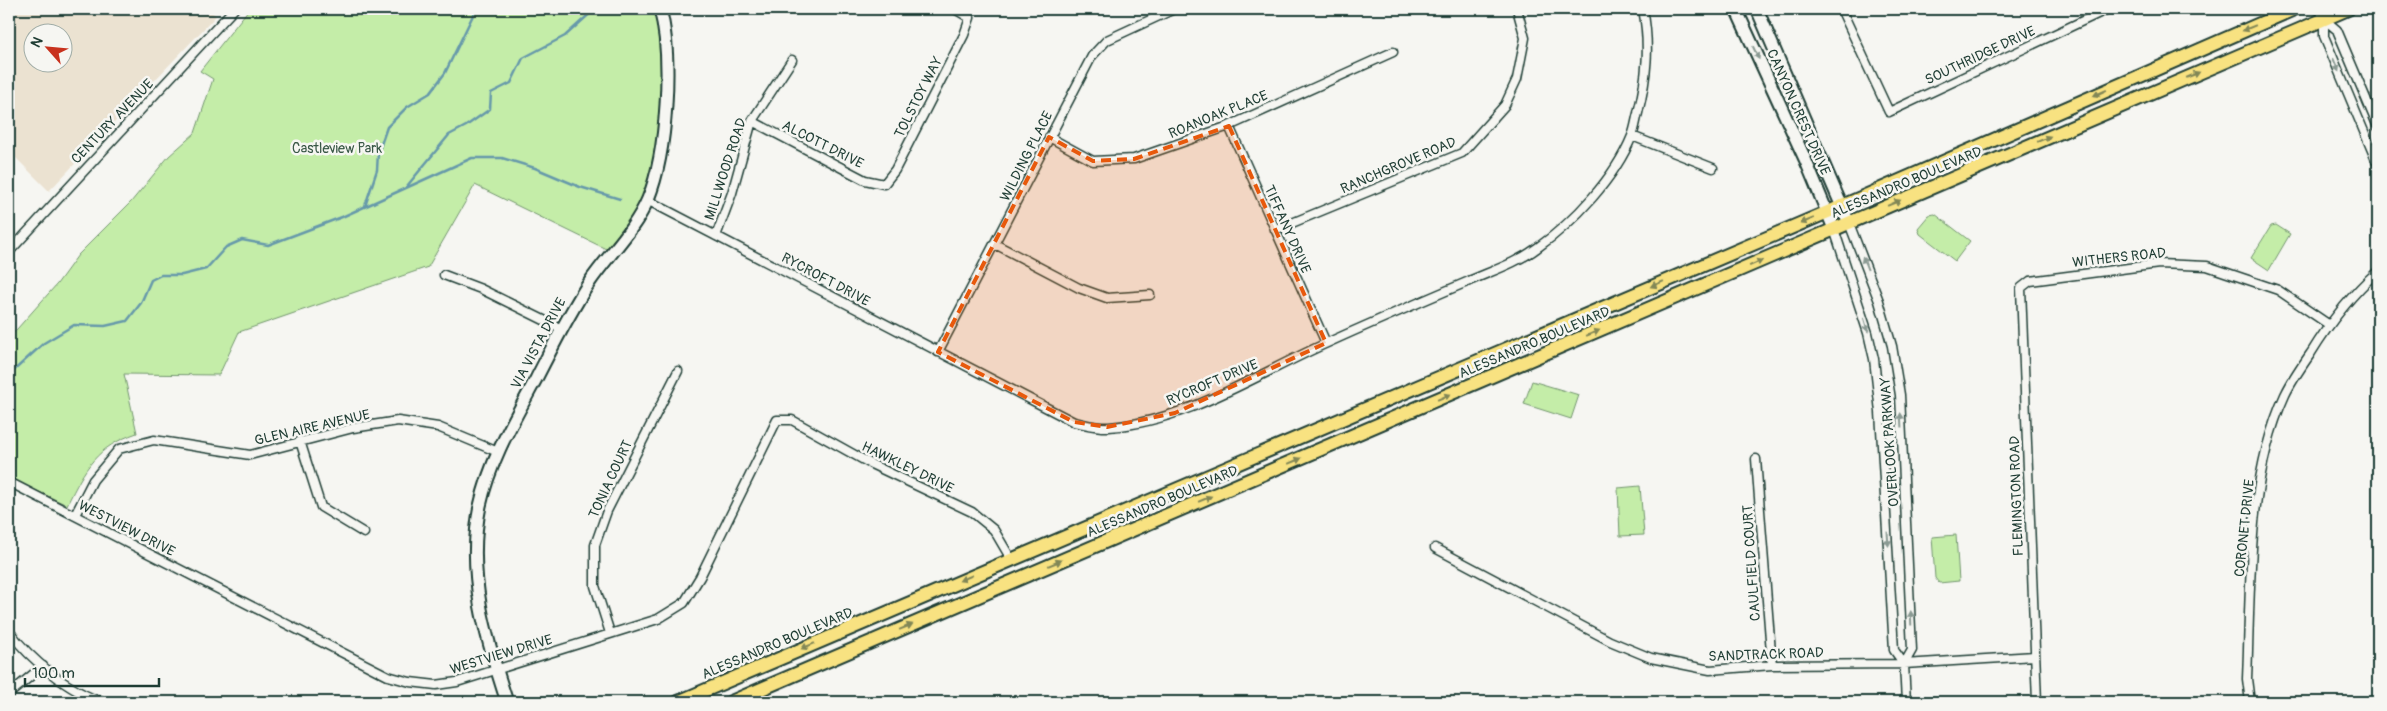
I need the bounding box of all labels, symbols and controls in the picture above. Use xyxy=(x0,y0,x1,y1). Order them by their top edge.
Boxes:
north arrow xyxy=(22,22,72,72)
street label: SOUTHRIDGE DRIVE xyxy=(1922,22,2038,88)
one-way arrow xyxy=(2242,24,2256,32)
text: N xyxy=(27,34,47,50)
one-way arrow xyxy=(1752,46,1760,60)
street label: CANYON CREST DRIVE xyxy=(1763,47,1834,178)
street label: TOLSTOY WAY xyxy=(891,54,946,141)
one-way arrow xyxy=(2333,58,2341,72)
one-way arrow xyxy=(2186,71,2200,79)
street label: CENTURY AVENUE xyxy=(68,75,157,167)
street label: ROANOAK PLACE xyxy=(1166,87,1270,142)
one-way arrow xyxy=(2093,89,2107,97)
street label: WILDING PLACE xyxy=(996,108,1056,204)
street label: MILLWOOD ROAD xyxy=(701,116,750,222)
street label: ALCOTT DRIVE xyxy=(779,117,866,172)
street label: RANCHGROVE ROAD xyxy=(1338,133,1459,198)
one-way arrow xyxy=(2037,135,2051,143)
park label: Castleview Park xyxy=(292,140,382,157)
street label: ALESSANDRO BOULEVARD xyxy=(1828,143,1985,222)
street label: TIFFANY DRIVE xyxy=(1260,182,1315,276)
one-way arrow xyxy=(1887,199,1901,207)
one-way arrow xyxy=(1800,217,1814,225)
street label: WITHERS ROAD xyxy=(2071,244,2167,271)
street label: RYCROFT DRIVE xyxy=(779,249,873,310)
one-way arrow xyxy=(1861,255,1869,270)
one-way arrow xyxy=(1749,259,1763,267)
one-way arrow xyxy=(1650,280,1664,288)
street label: VIA VISTA DRIVE xyxy=(507,295,570,392)
street label: ALESSANDRO BOULEVARD xyxy=(1456,303,1613,382)
one-way arrow xyxy=(1863,318,1871,333)
one-way arrow xyxy=(1586,329,1600,337)
street label: RYCROFT DRIVE xyxy=(1164,356,1260,409)
street label: OVERLOOK PARKWAY xyxy=(1876,377,1903,507)
one-way arrow xyxy=(1437,393,1451,401)
street label: GLEN AIRE AVENUE xyxy=(253,406,371,449)
one-way arrow xyxy=(1897,412,1905,428)
street label: FLEMINGTON ROAD xyxy=(2006,435,2027,556)
street label: TONIA COURT xyxy=(585,437,636,521)
street label: HAWKLEY DRIVE xyxy=(859,438,957,497)
one-way arrow xyxy=(1288,457,1302,465)
street label: ALESSANDRO BOULEVARD xyxy=(1084,462,1241,541)
street label: CORONET DRIVE xyxy=(2231,478,2258,578)
one-way arrow xyxy=(1198,495,1212,503)
street label: WESTVIEW DRIVE xyxy=(76,497,178,560)
street label: CAULFIELD COURT xyxy=(1739,504,1764,622)
one-way arrow xyxy=(1884,531,1892,547)
one-way arrow xyxy=(1048,558,1062,566)
one-way arrow xyxy=(959,575,973,583)
street label: ALESSANDRO BOULEVARD xyxy=(699,604,856,683)
one-way arrow xyxy=(1907,609,1915,625)
one-way arrow xyxy=(899,622,913,630)
street label: WESTVIEW DRIVE xyxy=(448,631,554,678)
one-way arrow xyxy=(801,643,815,651)
street label: SANDTRACK ROAD xyxy=(1708,644,1824,665)
scale bar xyxy=(25,656,159,688)
text: 100 m xyxy=(32,664,75,683)

